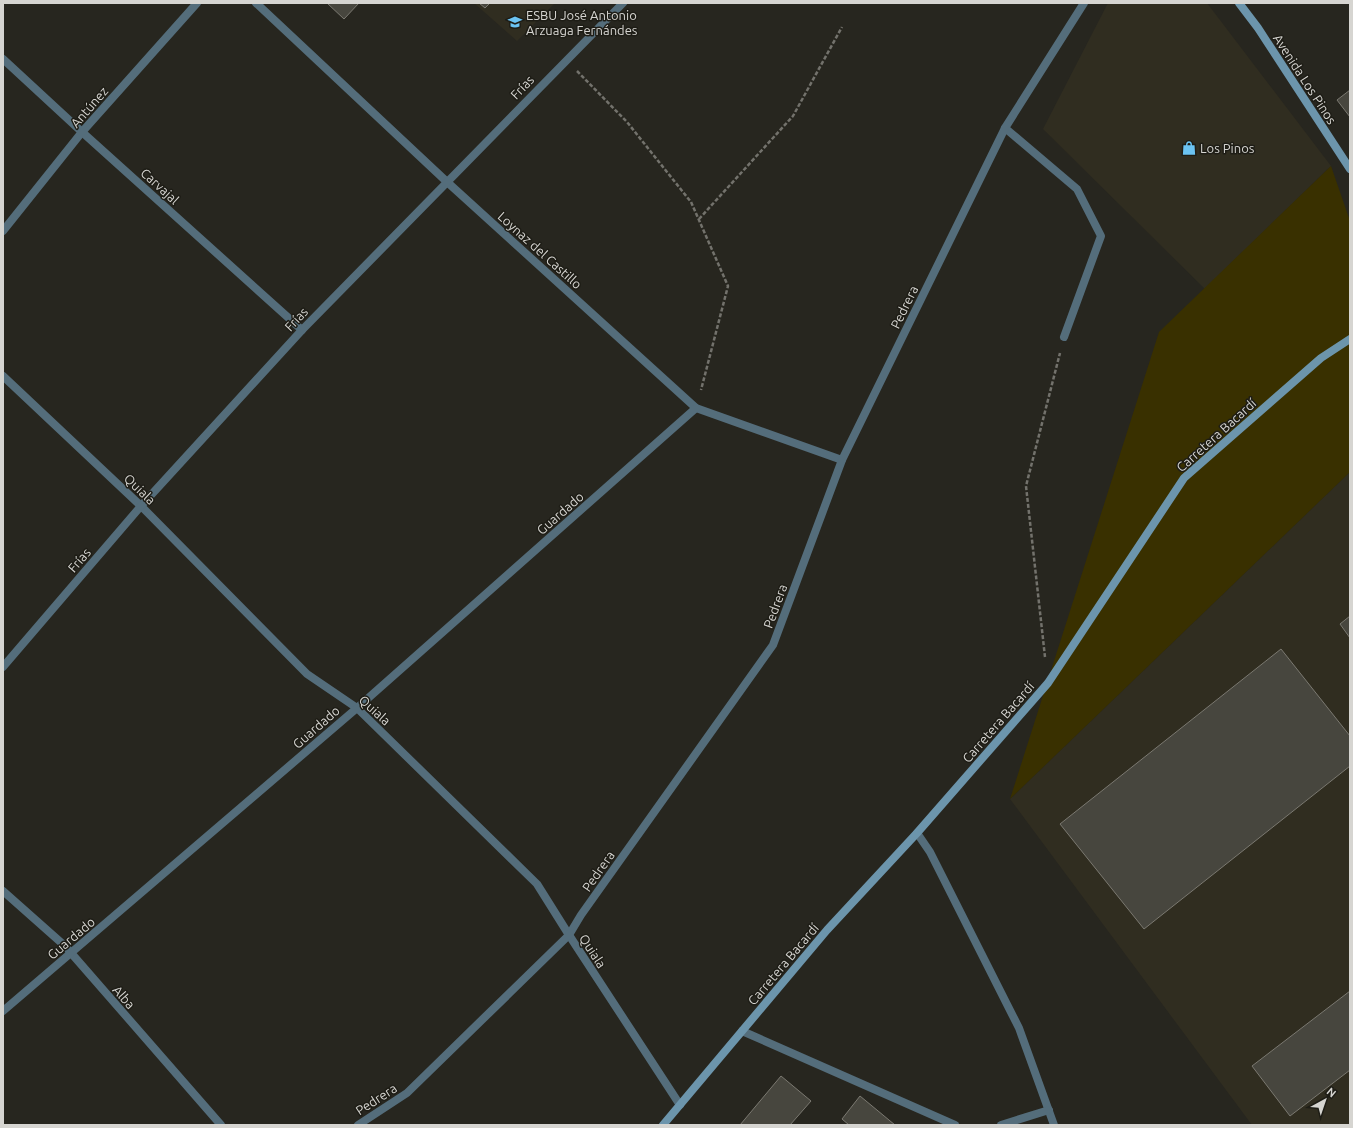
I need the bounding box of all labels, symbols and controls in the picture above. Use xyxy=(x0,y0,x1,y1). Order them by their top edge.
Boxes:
place label: ESBU José Antonio Arzuaga Fernándes xyxy=(526,8,638,37)
school or university icon: ESBU José Antonio Arzuaga Fernándes xyxy=(507,14,523,30)
street label: Avenida Los Pinos xyxy=(1271,32,1339,127)
street label: Frías xyxy=(508,72,537,102)
street label: Antúnez xyxy=(68,84,110,130)
shop icon: Los Pinos xyxy=(1181,140,1197,156)
place label: Los Pinos xyxy=(1200,141,1255,155)
street label: Carvajal xyxy=(138,165,182,207)
street label: Loynaz del Castillo xyxy=(495,209,585,291)
street label: Pedrera xyxy=(888,283,920,331)
street label: Frías xyxy=(282,304,311,334)
street label: Carretera Bacardí xyxy=(1173,395,1259,474)
street label: Quiala xyxy=(121,471,158,508)
street label: Guardado xyxy=(534,489,586,537)
street label: Frías xyxy=(65,545,93,575)
street label: Pedrera xyxy=(761,582,789,630)
street label: Carretera Bacardí xyxy=(959,678,1037,765)
street label: Quiala xyxy=(356,692,394,728)
street label: Guardado xyxy=(290,703,342,751)
street label: Pedrera xyxy=(579,848,617,894)
street label: Guardado xyxy=(45,914,97,962)
street label: Carretera Bacardí xyxy=(745,920,822,1008)
street label: Quiala xyxy=(576,931,609,971)
street label: Alba xyxy=(110,983,138,1011)
north arrow xyxy=(1305,1080,1345,1120)
street label: Pedrera xyxy=(353,1081,399,1117)
text: N xyxy=(1324,1085,1338,1100)

